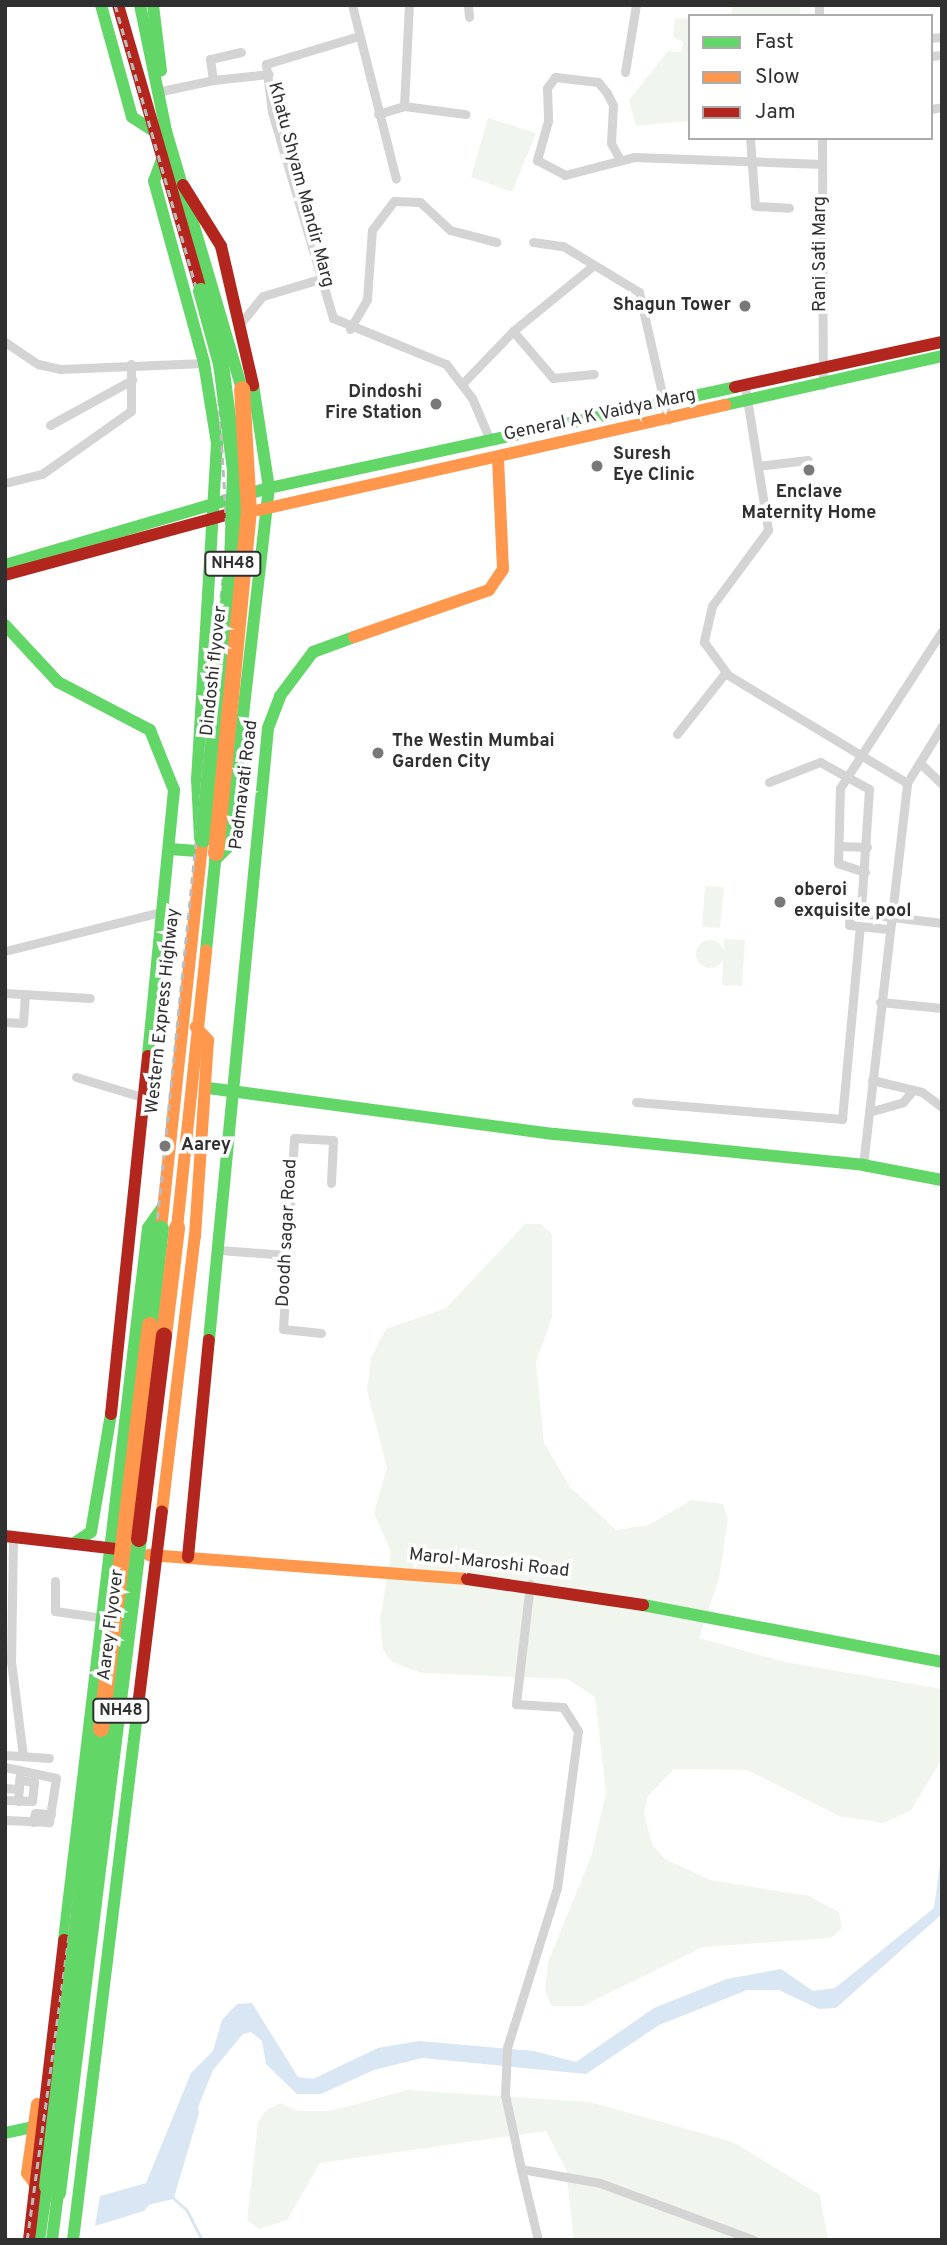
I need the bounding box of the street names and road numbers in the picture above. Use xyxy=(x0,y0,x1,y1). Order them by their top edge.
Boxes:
street label: Khatu Shyam Mandir Marg xyxy=(262,80,338,290)
street label: Rani Sati Marg xyxy=(810,196,832,312)
street label: General A K Vaidya Marg xyxy=(501,385,699,447)
road number: NH48 xyxy=(203,552,263,576)
street label: Dindoshi flyover xyxy=(197,605,233,737)
street label: Padmavati Road xyxy=(226,719,264,851)
street label: Western Express Highway xyxy=(142,907,186,1115)
street label: Doodh sagar Road xyxy=(273,1158,303,1308)
street label: Marol-Maroshi Road xyxy=(408,1545,570,1583)
street label: Aarey Flyover xyxy=(94,1568,130,1682)
road number: NH48 xyxy=(91,1698,151,1723)

